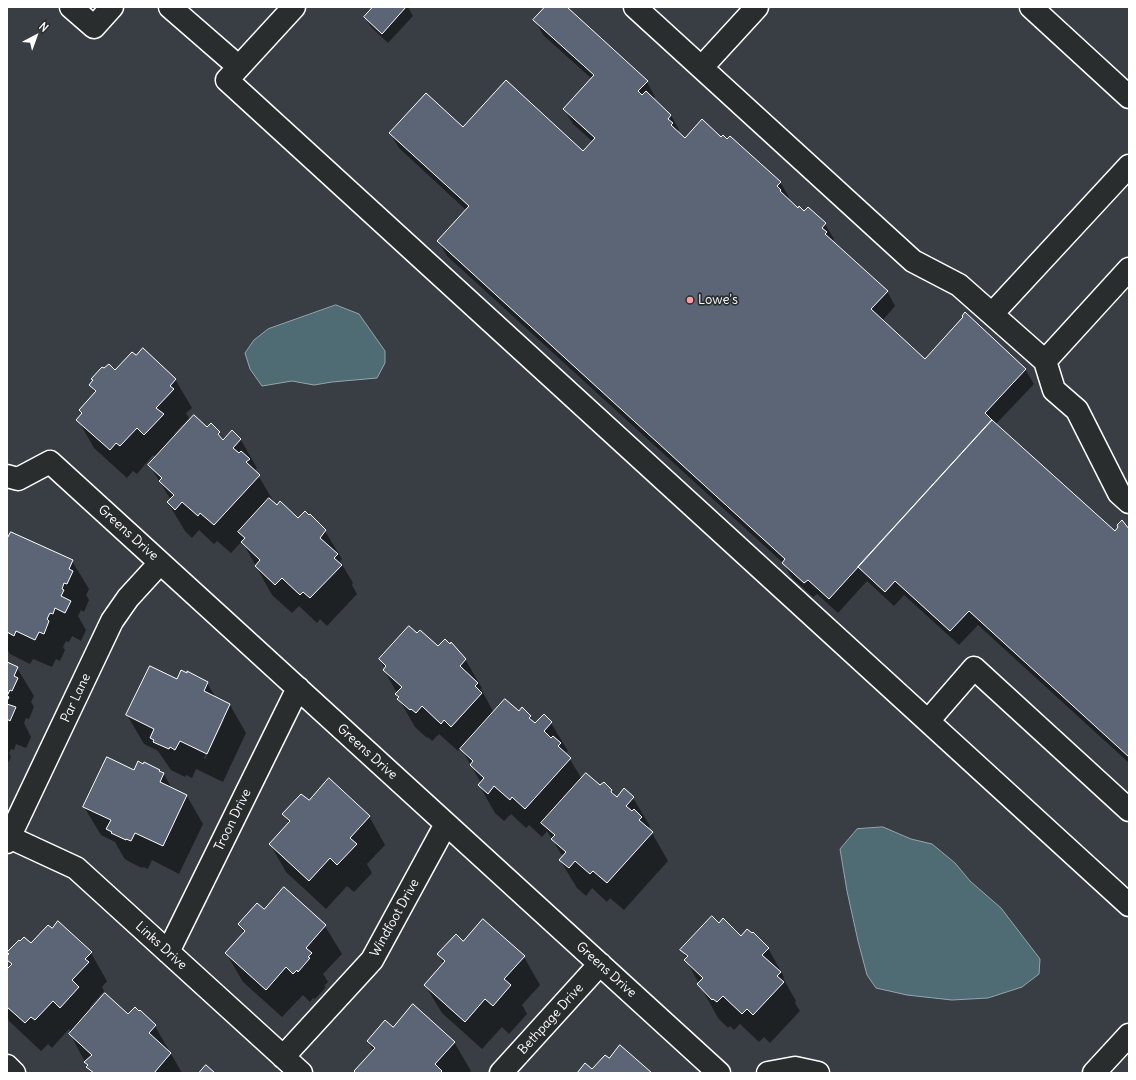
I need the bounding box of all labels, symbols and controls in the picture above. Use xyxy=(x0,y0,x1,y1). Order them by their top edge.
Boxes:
north arrow xyxy=(16,16,56,56)
text: N xyxy=(36,19,51,35)
place label: Lowe's xyxy=(698,292,738,308)
marker: Lowe's xyxy=(685,295,695,305)
street label: Greens Drive xyxy=(95,502,161,564)
street label: Par Lane xyxy=(58,671,94,725)
street label: Greens Drive xyxy=(334,721,400,783)
street label: Troon Drive xyxy=(211,786,255,854)
street label: Windfoot Drive xyxy=(367,876,423,960)
street label: Links Drive xyxy=(132,919,190,973)
street label: Greens Drive xyxy=(573,939,639,1001)
street label: Bethpage Drive xyxy=(515,980,587,1058)

